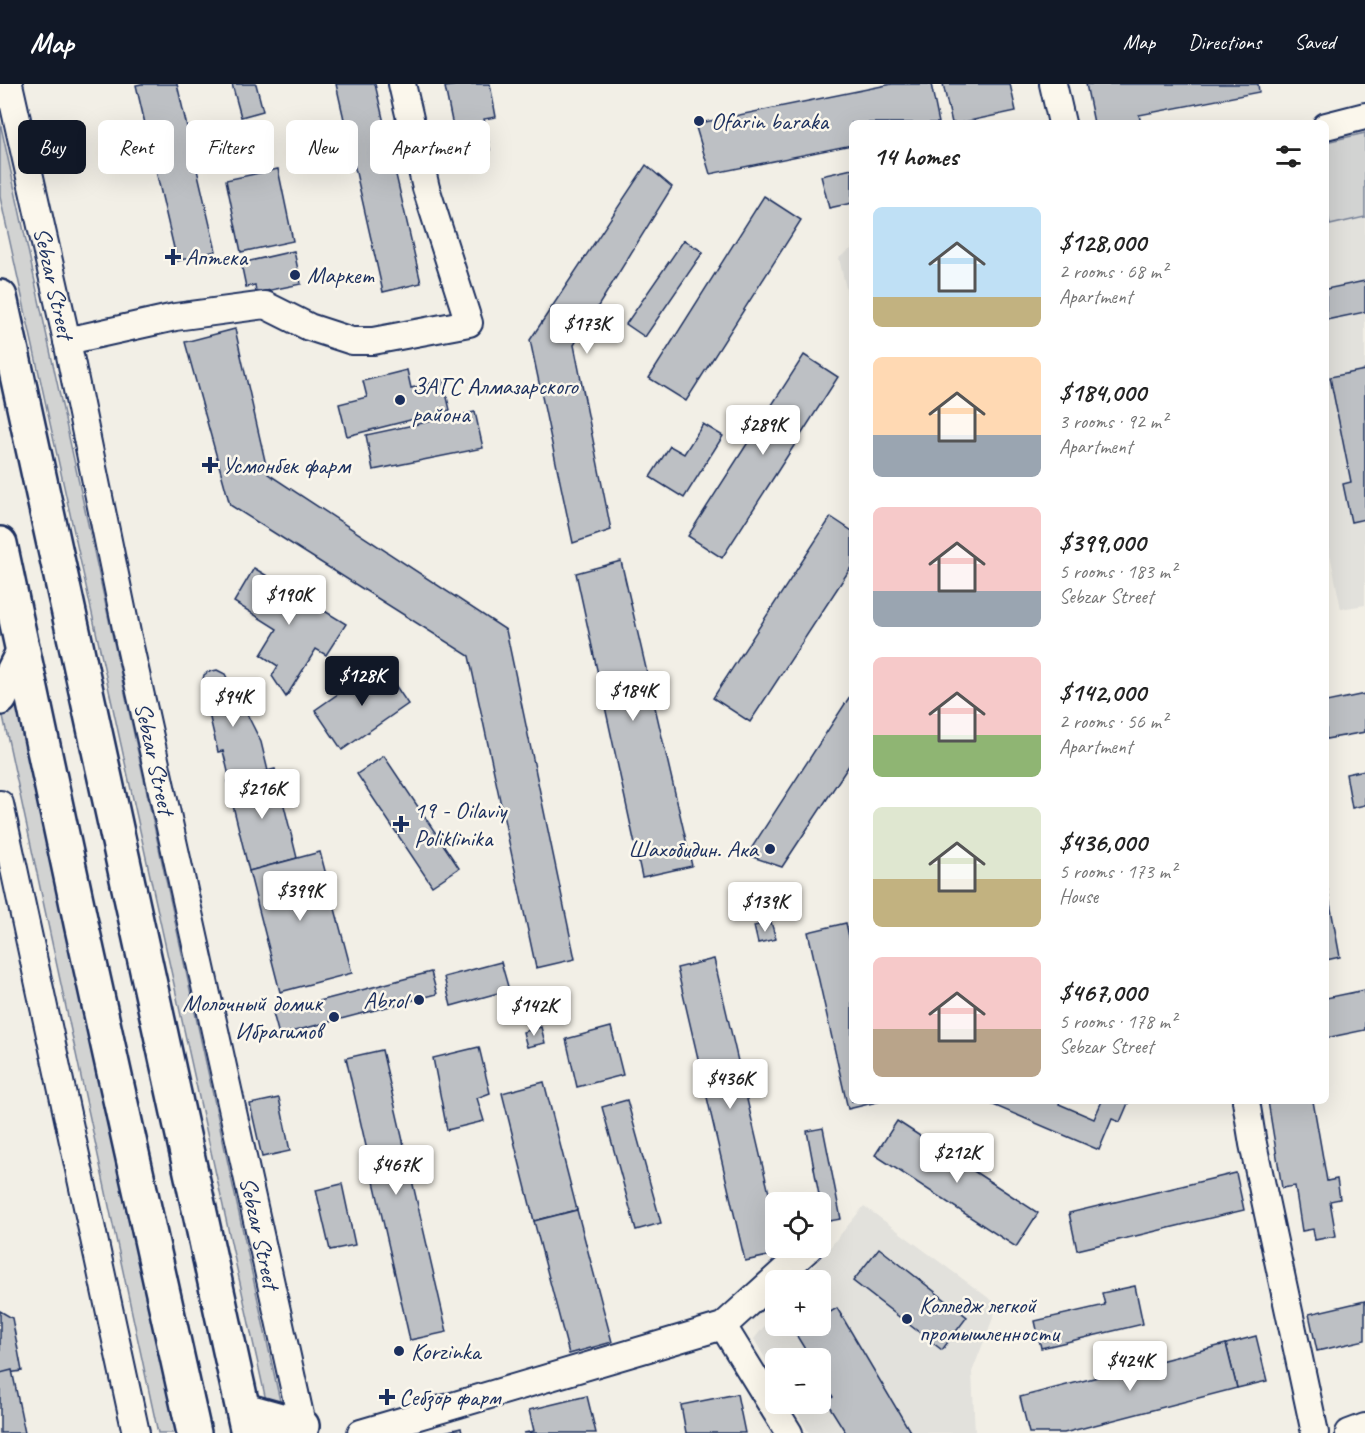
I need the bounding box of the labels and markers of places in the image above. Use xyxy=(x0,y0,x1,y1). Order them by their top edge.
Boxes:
place label: Ofarin baraka xyxy=(711,106,830,136)
marker: Ofarin baraka xyxy=(692,114,706,128)
place label: Аптека xyxy=(185,242,248,272)
marker: Аптека xyxy=(166,250,180,264)
place label: Маркет xyxy=(307,260,374,290)
marker: Маркет xyxy=(288,268,302,282)
pin: $173K xyxy=(545,304,629,355)
place label: ЗАГС Алмазарского района xyxy=(412,371,579,429)
marker: ЗАГС Алмазарского района xyxy=(393,393,407,407)
pin: $289K xyxy=(721,405,805,456)
place label: Усмонбек фарм xyxy=(222,450,352,480)
marker: Усмонбек фарм xyxy=(203,458,217,472)
pin: $190K xyxy=(247,575,331,626)
pin: $128K xyxy=(320,656,404,707)
pin: $184K xyxy=(591,671,675,722)
pin: $94K xyxy=(197,677,269,728)
pin: $216K xyxy=(220,769,304,820)
place label: 19 - Oilaviy Poliklinika xyxy=(414,795,508,853)
marker: 19 - Oilaviy Poliklinika xyxy=(392,815,410,833)
place label: Шахобидин. Ака xyxy=(628,834,760,864)
marker: Шахобидин. Ака xyxy=(763,842,777,856)
pin: $399K xyxy=(258,871,342,922)
pin: $139K xyxy=(723,882,807,933)
place label: Abrol xyxy=(363,985,411,1015)
pin: $142K xyxy=(492,986,576,1037)
place label: Молочный домик Ибрагимов xyxy=(182,988,326,1046)
marker: Abrol xyxy=(412,993,426,1007)
marker: Молочный домик Ибрагимов xyxy=(327,1010,341,1024)
pin: $436K xyxy=(688,1059,772,1110)
pin: $212K xyxy=(915,1133,999,1184)
pin: $467K xyxy=(354,1145,438,1196)
place label: Колледж легкой промышленности xyxy=(919,1290,1061,1348)
marker: Колледж легкой промышленности xyxy=(900,1312,914,1326)
place label: Korzinka xyxy=(411,1336,482,1366)
pin: $424K xyxy=(1088,1341,1172,1392)
marker: Korzinka xyxy=(392,1344,406,1358)
place label: Себзор фарм xyxy=(399,1382,502,1412)
marker: Себзор фарм xyxy=(380,1390,394,1404)

